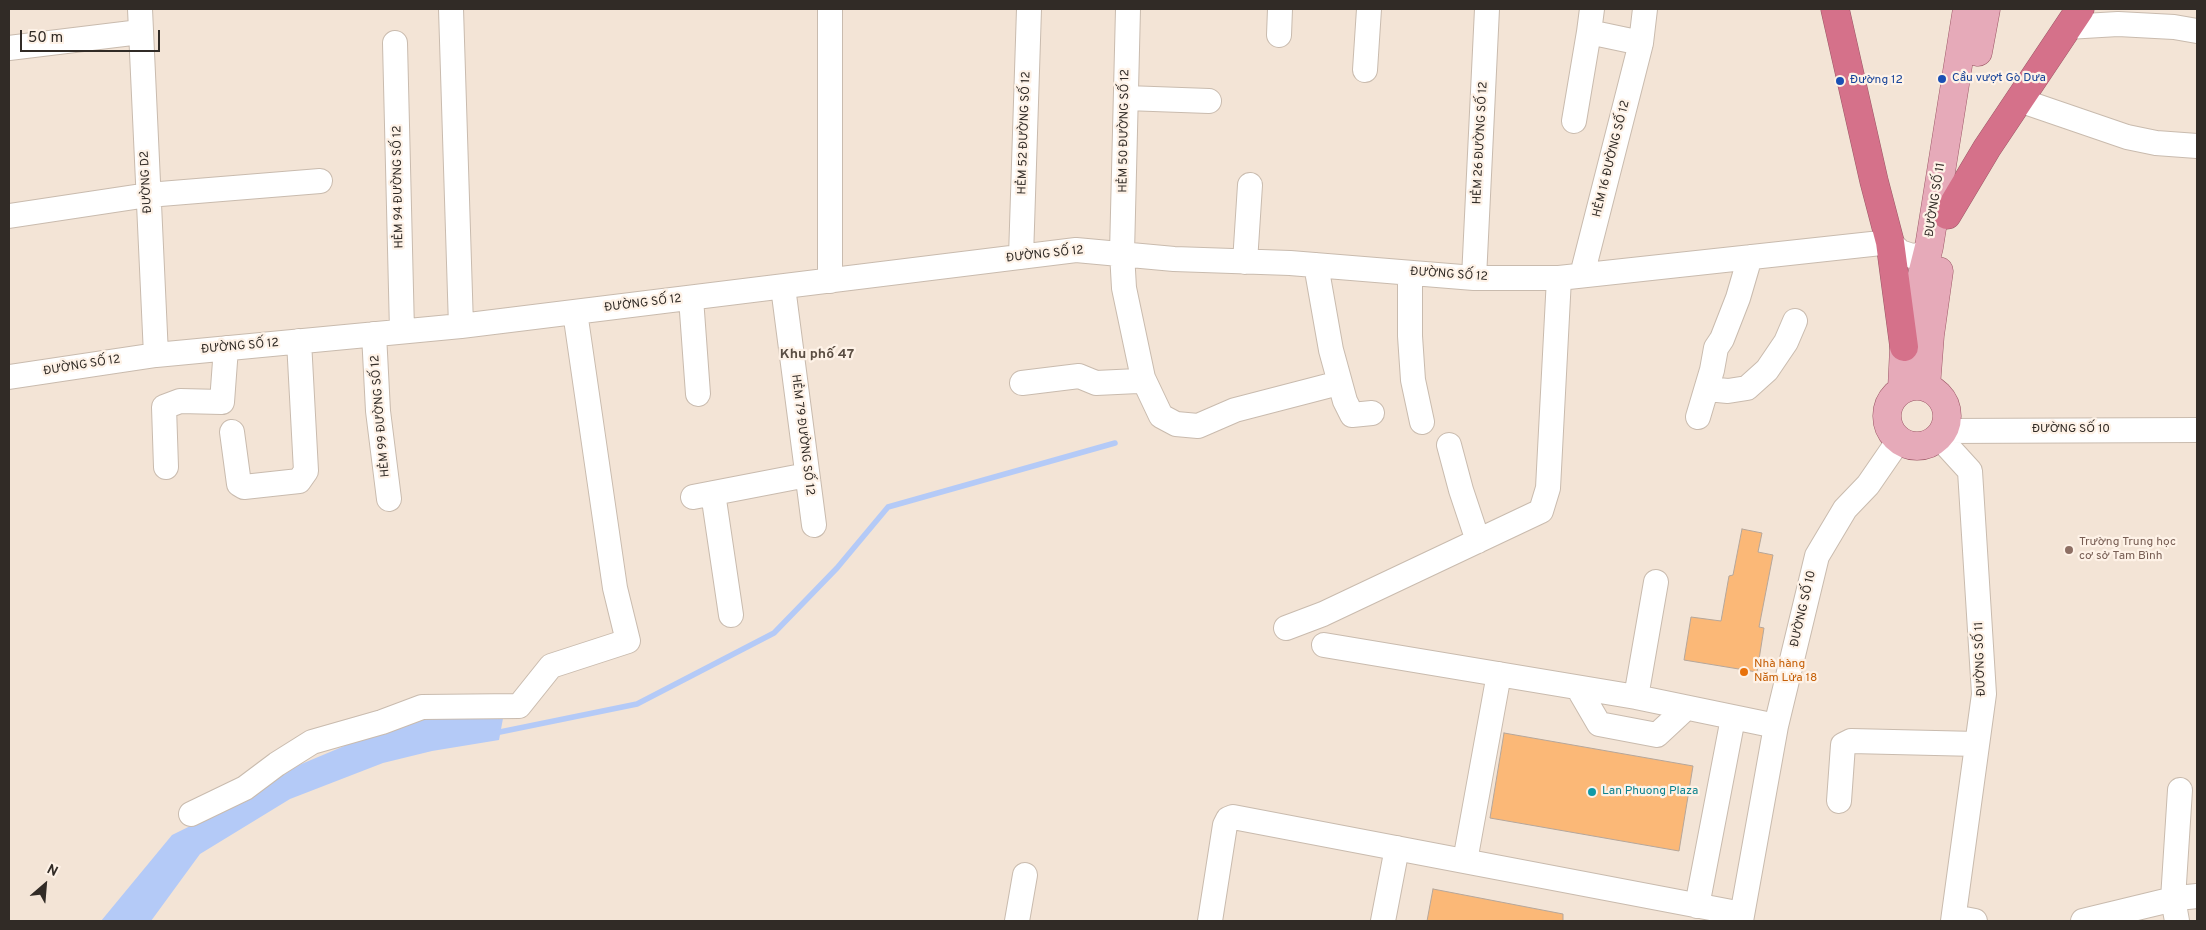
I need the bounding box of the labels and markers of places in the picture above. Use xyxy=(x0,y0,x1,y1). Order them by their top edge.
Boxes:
place label: Cầu vượt Gò Dưa xyxy=(1952,72,2046,86)
marker: Cầu vượt Gò Dưa xyxy=(1936,73,1948,85)
place label: Đường 12 xyxy=(1850,74,1903,88)
marker: Đường 12 xyxy=(1834,75,1846,87)
place label: Trường Trung học cơ sở Tam Bình xyxy=(2079,536,2176,564)
marker: Trường Trung học cơ sở Tam Bình xyxy=(2063,544,2075,556)
place label: Nhà hàng Năm Lửa 18 xyxy=(1754,658,1817,686)
marker: Nhà hàng Năm Lửa 18 xyxy=(1738,666,1750,678)
place label: Lan Phuong Plaza xyxy=(1602,785,1698,799)
marker: Lan Phuong Plaza xyxy=(1586,786,1598,798)

